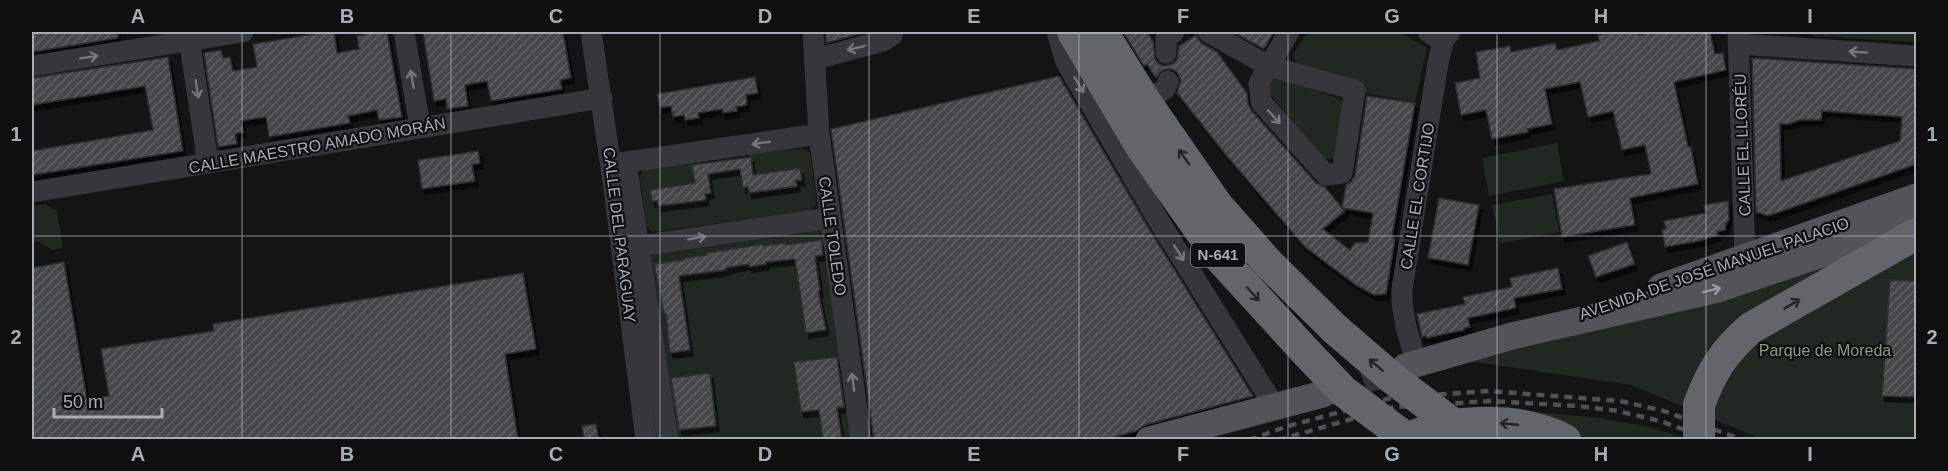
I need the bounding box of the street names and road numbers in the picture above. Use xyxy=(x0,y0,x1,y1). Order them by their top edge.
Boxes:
street label: CALLE EL LLORÉU xyxy=(1731,73,1753,217)
street label: CALLE MAESTRO AMADO MORÁN xyxy=(187,114,447,176)
street label: CALLE EL CORTIJO xyxy=(1397,121,1438,271)
street label: CALLE DEL PARAGUAY xyxy=(600,146,639,324)
street label: CALLE TOLEDO xyxy=(816,175,849,297)
street label: AVENIDA DE JOSÉ MANUEL PALACIO xyxy=(1577,213,1851,323)
road number: N-641 xyxy=(1191,243,1245,267)

